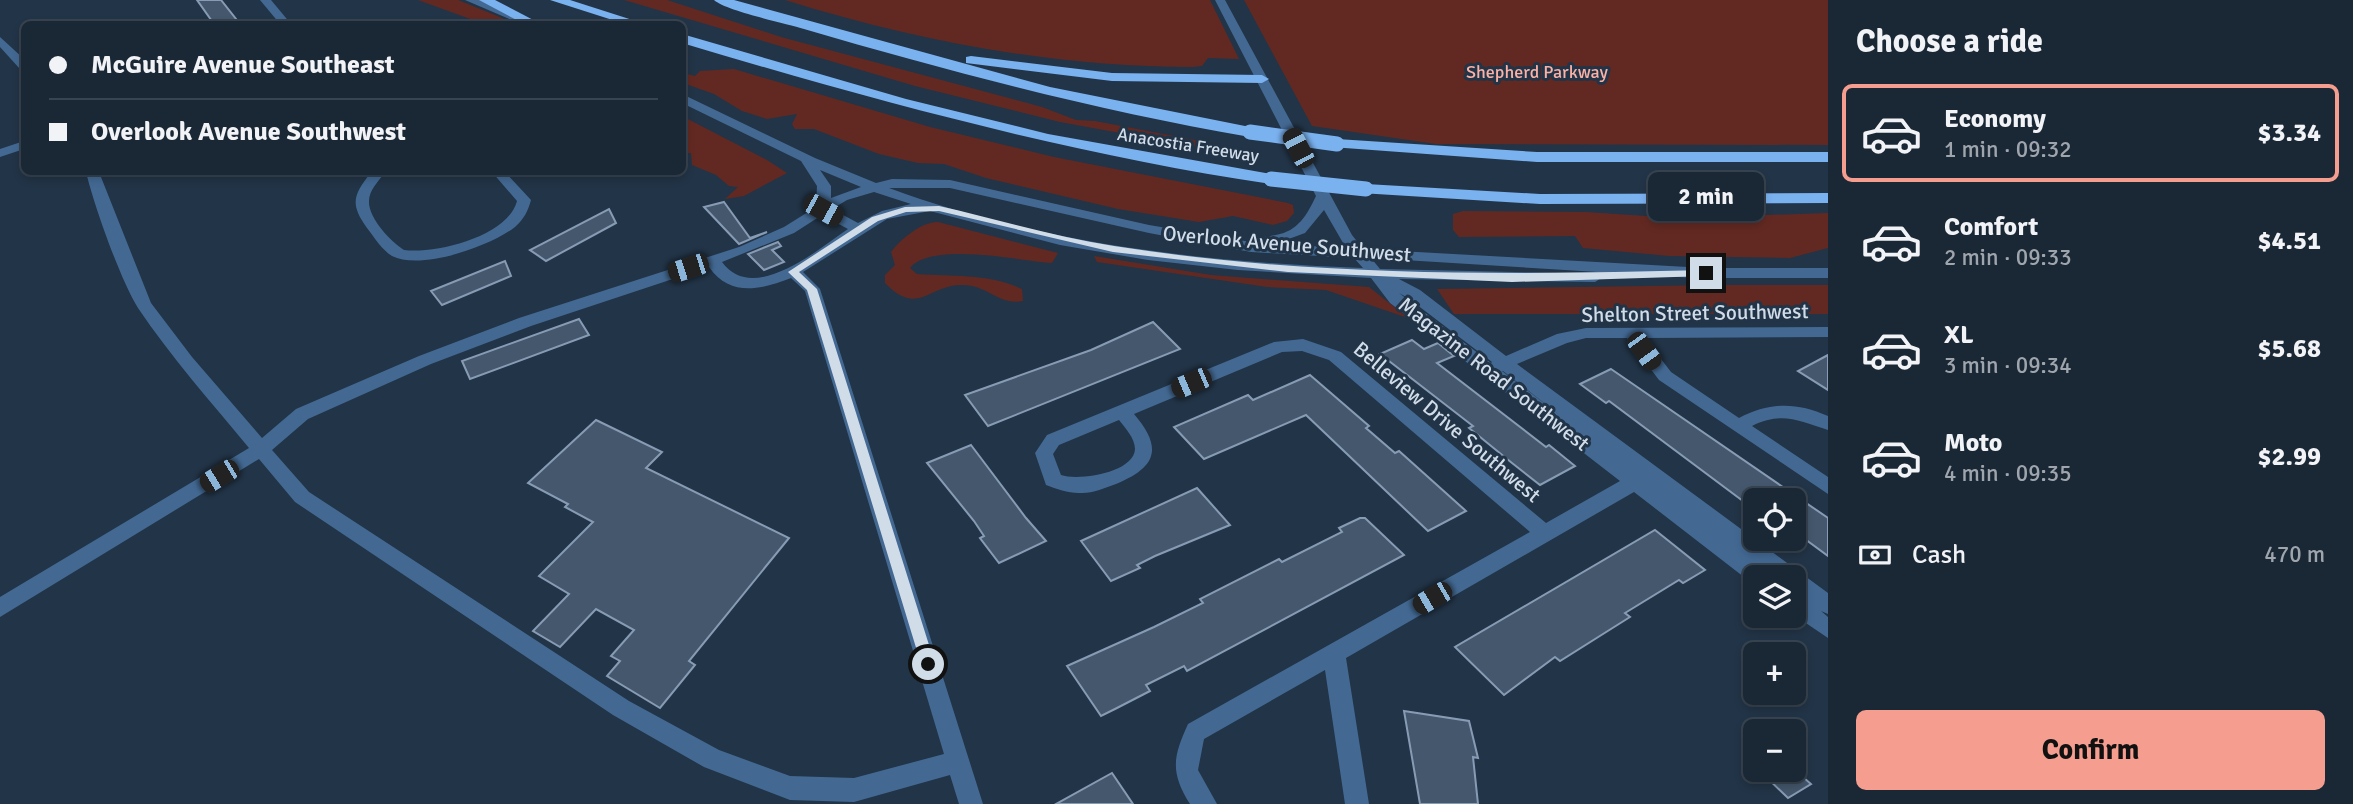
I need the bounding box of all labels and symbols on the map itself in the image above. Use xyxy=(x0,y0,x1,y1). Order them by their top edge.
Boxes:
park label: Shepherd Parkway xyxy=(1466,61,1609,83)
street label: Anacostia Freeway xyxy=(1116,123,1261,167)
car xyxy=(1279,125,1318,171)
callout: 2 min xyxy=(1648,172,1764,220)
car xyxy=(800,191,847,229)
street label: Overlook Avenue Southwest xyxy=(1162,220,1412,268)
car xyxy=(665,252,712,284)
route end xyxy=(1690,257,1722,289)
street label: Magazine Road Southwest xyxy=(1393,291,1595,457)
street label: Shelton Street Southwest xyxy=(1581,298,1809,328)
car xyxy=(1624,328,1665,374)
street label: Belleview Drive Southwest xyxy=(1348,336,1546,508)
car xyxy=(1168,365,1215,401)
car xyxy=(196,456,243,496)
car xyxy=(1409,578,1456,618)
route start xyxy=(912,648,944,680)

